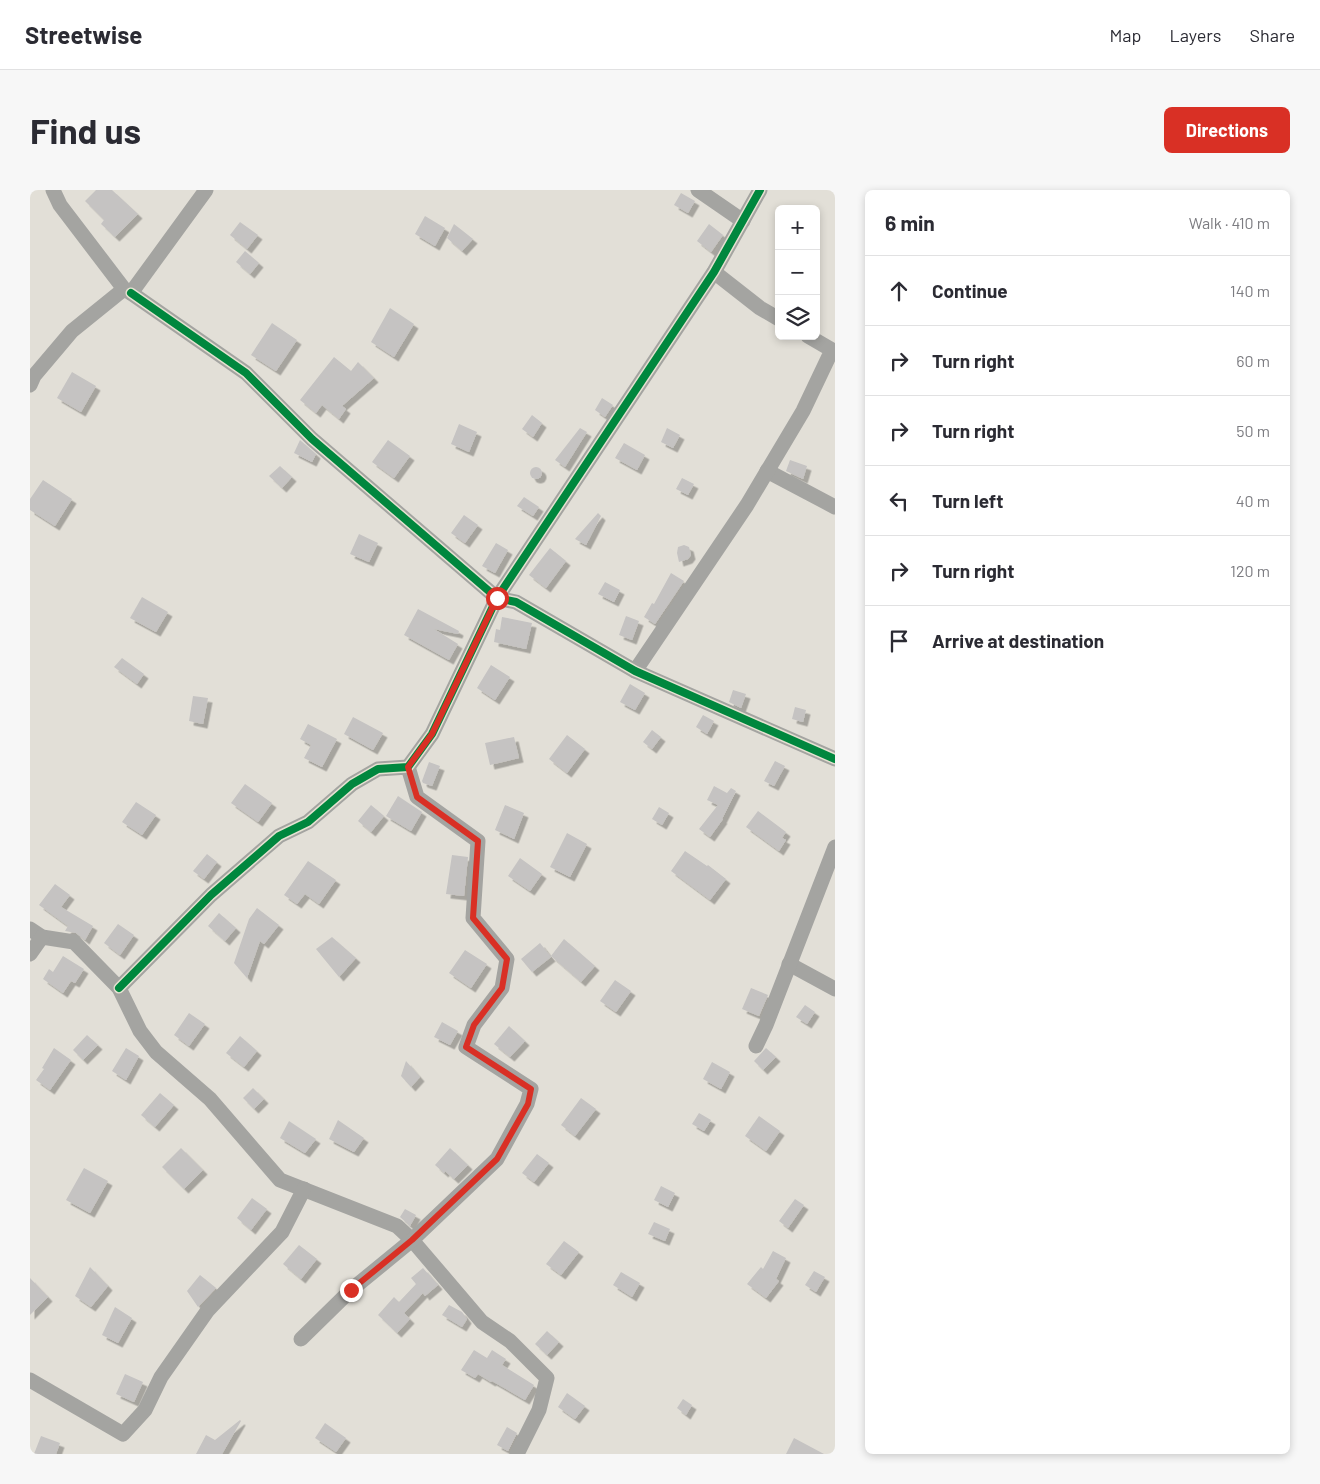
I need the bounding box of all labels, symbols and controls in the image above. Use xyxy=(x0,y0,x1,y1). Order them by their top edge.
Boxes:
text: Streetwise xyxy=(25,20,142,49)
text: Map xyxy=(1109,24,1141,46)
text: Layers xyxy=(1169,24,1222,46)
text: Share xyxy=(1250,24,1295,46)
button: Directions xyxy=(1164,107,1290,153)
text: Find us xyxy=(30,109,141,151)
map controls xyxy=(775,205,820,340)
button: + xyxy=(775,205,820,250)
text: 6 min xyxy=(885,210,935,235)
text: Walk · 410 m xyxy=(1189,213,1270,232)
button: − xyxy=(775,250,820,295)
icon: ahead xyxy=(885,277,913,305)
text: Continue xyxy=(932,279,1008,302)
text: 140 m xyxy=(1230,281,1270,300)
button: layers xyxy=(775,295,820,340)
icon: right xyxy=(885,347,913,375)
text: Turn right xyxy=(932,349,1014,372)
text: 60 m xyxy=(1236,351,1270,370)
icon: right xyxy=(885,417,913,445)
text: Turn right xyxy=(932,419,1014,442)
text: 50 m xyxy=(1236,421,1270,440)
icon: left xyxy=(885,487,913,515)
text: Turn left xyxy=(932,489,1003,512)
text: 40 m xyxy=(1236,491,1270,510)
icon: right xyxy=(885,557,913,585)
text: Turn right xyxy=(932,559,1014,582)
text: 120 m xyxy=(1230,561,1270,580)
route start xyxy=(486,587,509,610)
icon: arrive xyxy=(885,627,913,655)
text: Arrive at destination xyxy=(932,629,1104,652)
route end xyxy=(340,1279,363,1302)

